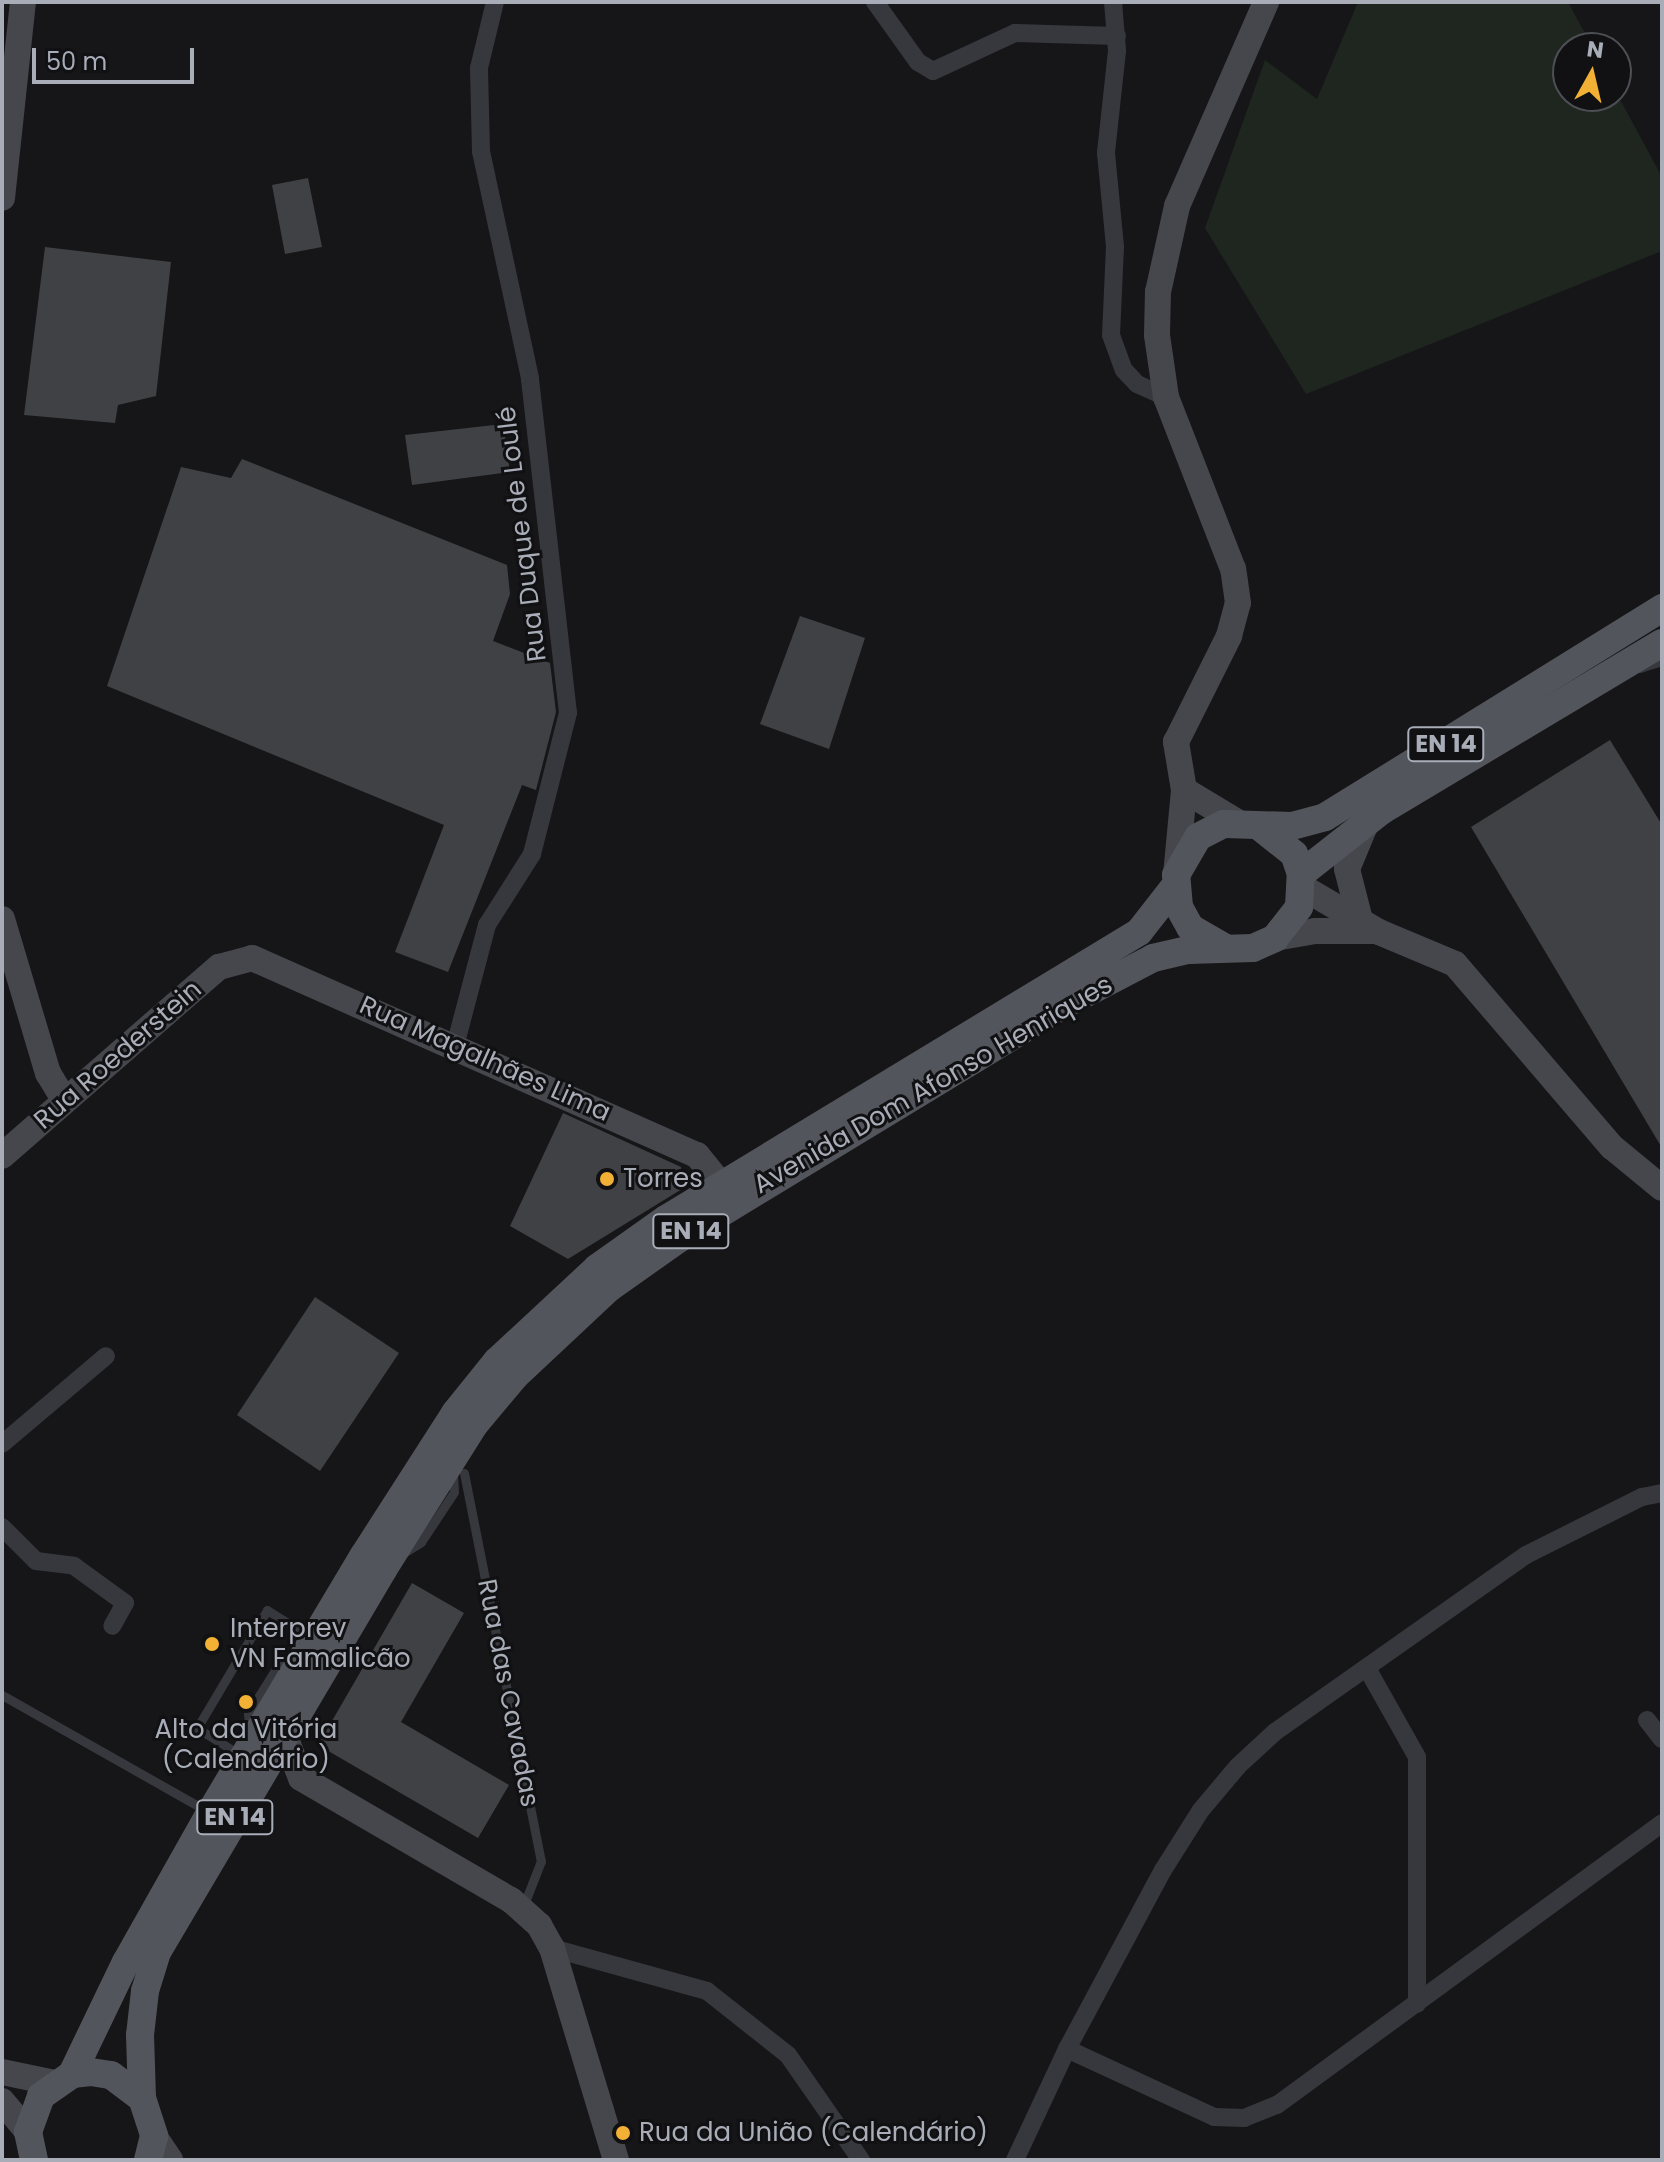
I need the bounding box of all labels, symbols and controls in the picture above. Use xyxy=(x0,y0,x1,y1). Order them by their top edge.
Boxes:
scale bar xyxy=(36,32,198,82)
north arrow xyxy=(1552,32,1632,112)
text: N xyxy=(1585,33,1605,66)
text: 50 m xyxy=(46,45,107,78)
street label: Rua Duque de Loulé xyxy=(491,405,553,663)
road number: EN 14 xyxy=(1406,724,1486,764)
street label: Avenida Dom Afonso Henriques xyxy=(748,969,1118,1201)
street label: Rua Roederstein xyxy=(28,974,208,1136)
street label: Rua Magalhães Lima xyxy=(355,990,615,1128)
place label: Torres xyxy=(623,1163,703,1195)
marker: Torres xyxy=(598,1170,616,1188)
road number: EN 14 xyxy=(651,1211,731,1251)
street label: Rua das Cavadas xyxy=(471,1577,545,1809)
place label: Interprev VN Famalicão xyxy=(230,1613,411,1674)
marker: Interprev VN Famalicão xyxy=(201,1633,223,1655)
marker: Alto da Vitória (Calendário) xyxy=(237,1693,255,1711)
place label: Alto da Vitória (Calendário) xyxy=(155,1714,337,1776)
road number: EN 14 xyxy=(195,1797,275,1837)
place label: Rua da União (Calendário) xyxy=(639,2117,988,2149)
marker: Rua da União (Calendário) xyxy=(614,2124,632,2142)

